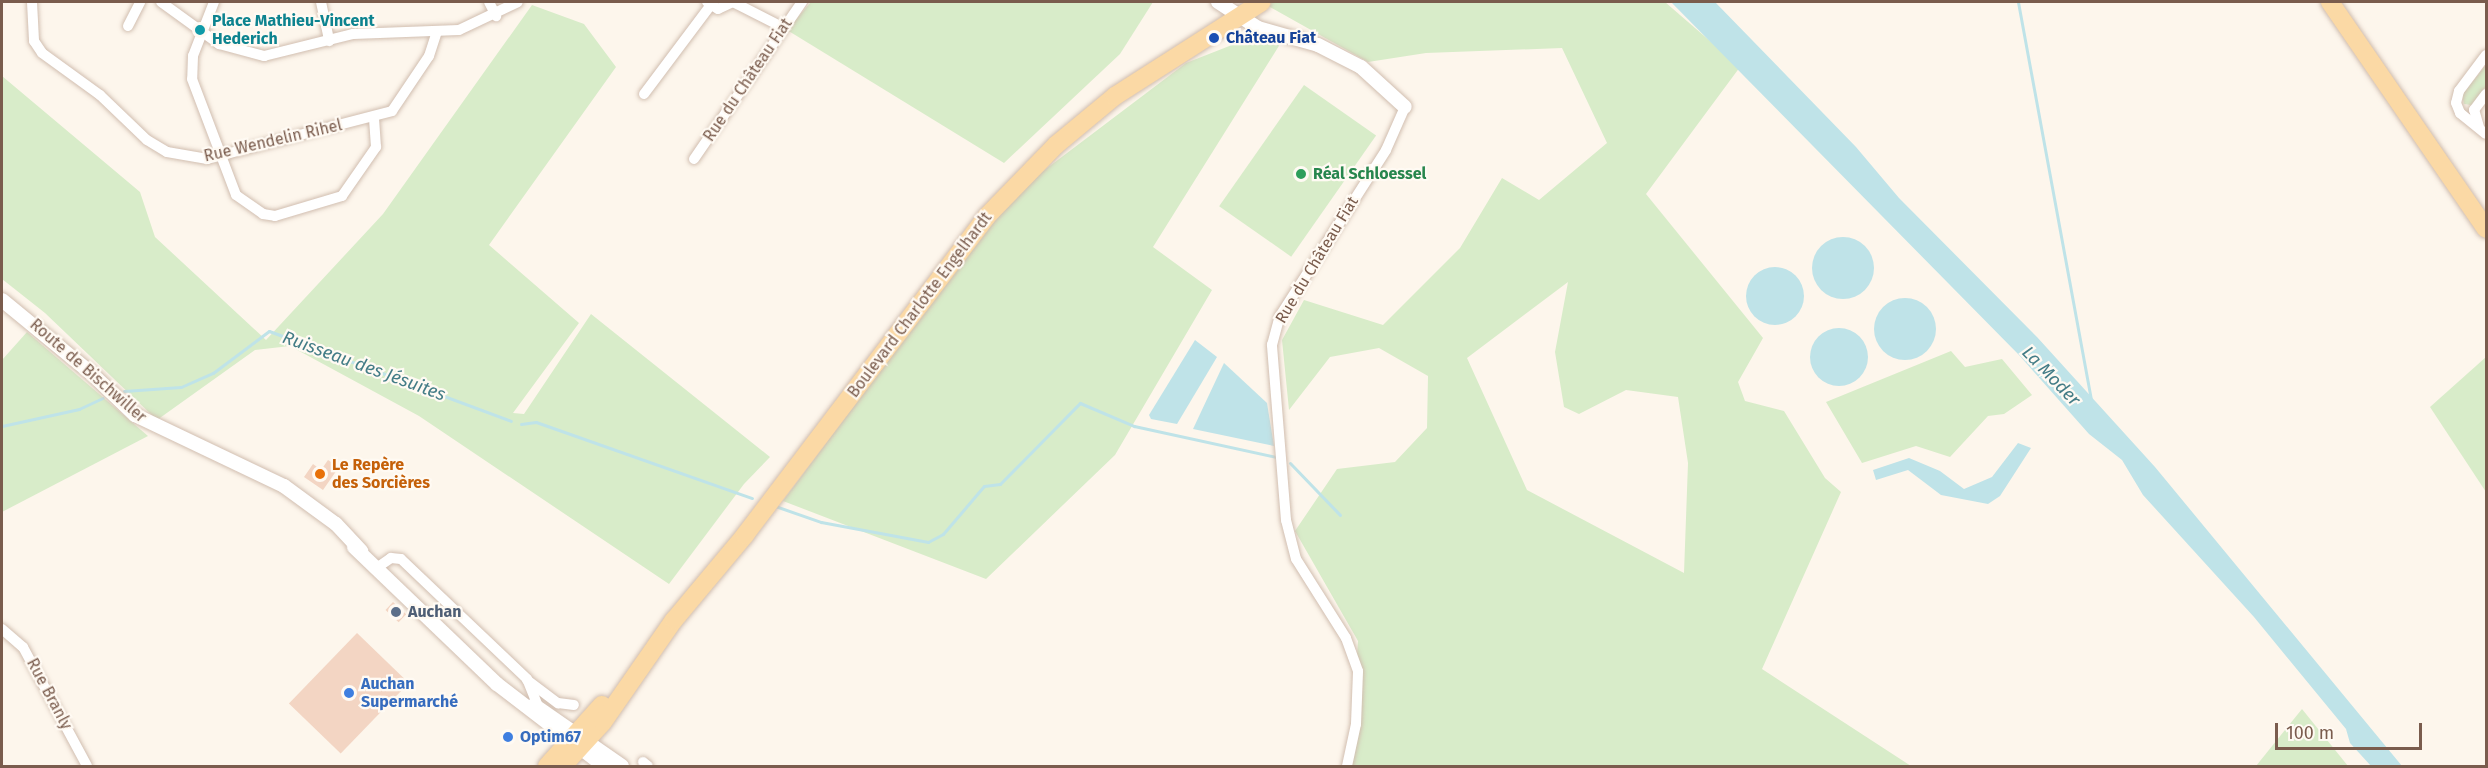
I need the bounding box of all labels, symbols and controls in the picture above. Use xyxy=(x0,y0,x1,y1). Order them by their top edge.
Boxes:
place label: Place Mathieu-Vincent Hederich xyxy=(212,11,375,49)
street label: Rue du Château Fiat xyxy=(700,15,796,145)
marker: Place Mathieu-Vincent Hederich xyxy=(193,23,207,37)
place label: Château Fiat xyxy=(1226,28,1316,48)
marker: Château Fiat xyxy=(1207,31,1221,45)
street label: Rue Wendelin Rihel xyxy=(202,116,344,166)
place label: Réal Schloessel xyxy=(1313,164,1426,184)
marker: Réal Schloessel xyxy=(1294,167,1308,181)
street label: Rue du Château Fiat xyxy=(1272,193,1362,327)
street label: Boulevard Charlotte Engelhardt xyxy=(844,209,996,401)
street label: Route de Bischwiller xyxy=(26,315,150,427)
water label: Ruisseau des Jésuites xyxy=(280,326,448,406)
water label: La Moder xyxy=(2017,342,2085,410)
place label: Le Repère des Sorcières xyxy=(332,455,430,493)
marker: Le Repère des Sorcières xyxy=(313,467,327,481)
place label: Auchan xyxy=(408,602,461,622)
marker: Auchan xyxy=(389,605,403,619)
street label: Rue Branly xyxy=(22,655,76,733)
place label: Auchan Supermarché xyxy=(361,674,458,712)
marker: Auchan Supermarché xyxy=(342,686,356,700)
scale bar xyxy=(2278,711,2425,749)
text: 100 m xyxy=(2286,722,2334,744)
place label: Optim67 xyxy=(520,727,581,747)
marker: Optim67 xyxy=(501,730,515,744)

